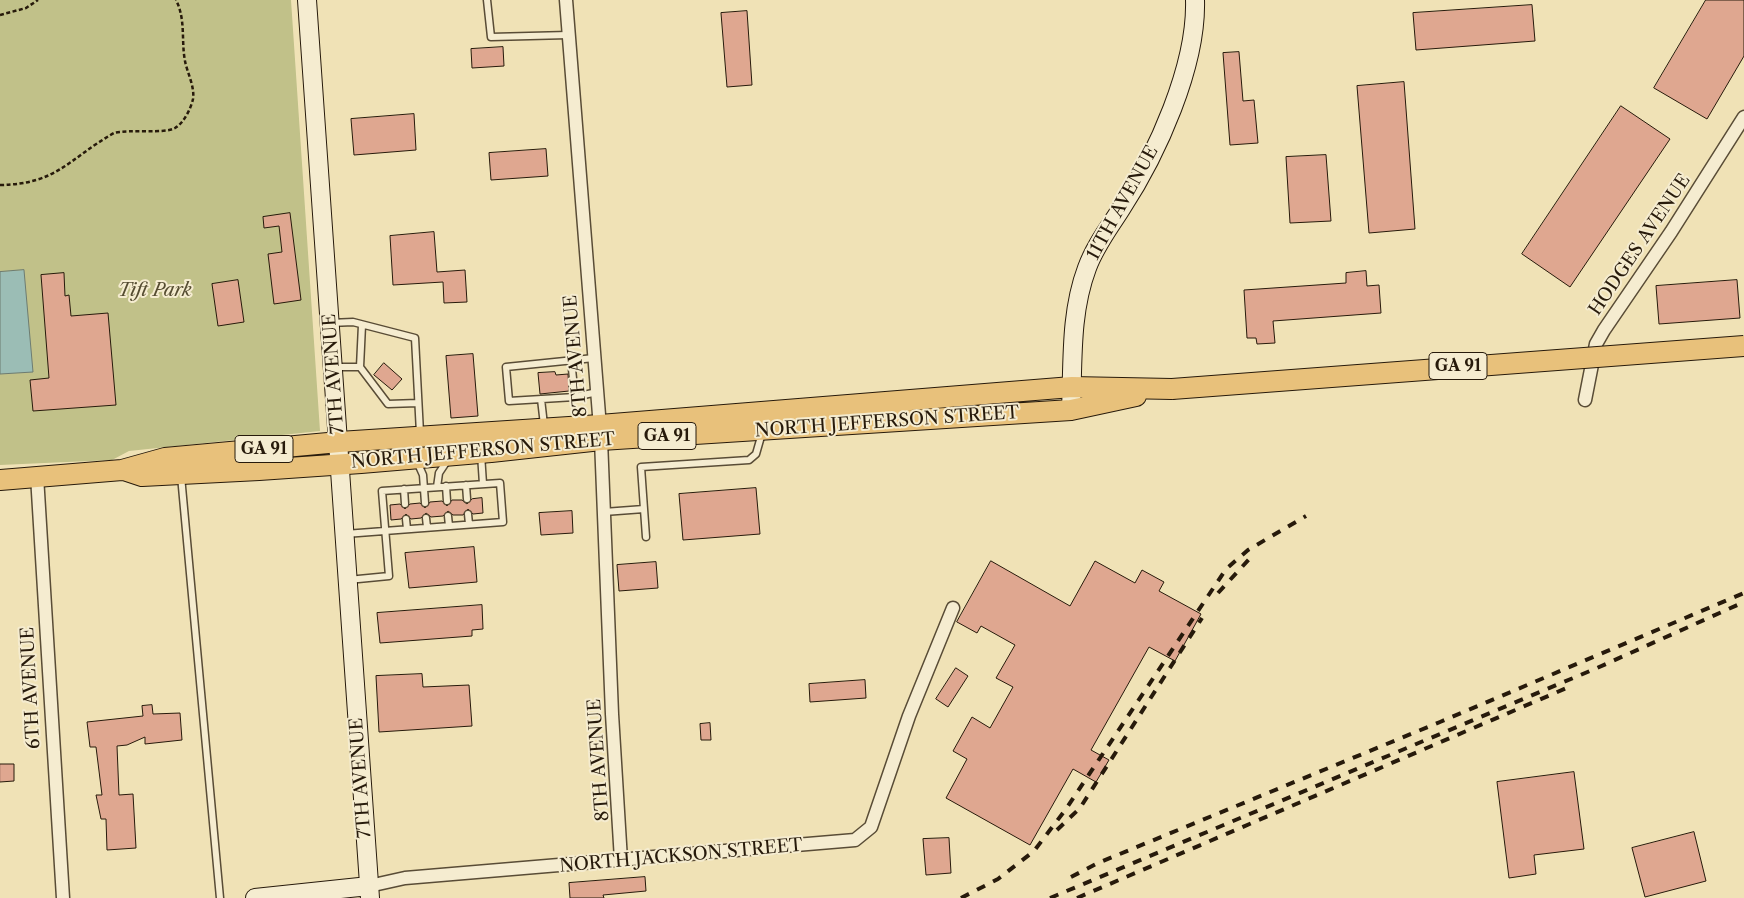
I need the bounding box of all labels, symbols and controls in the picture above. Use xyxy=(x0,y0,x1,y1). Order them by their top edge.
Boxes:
street label: 11TH AVENUE xyxy=(1083,142,1163,264)
street label: HODGES AVENUE xyxy=(1585,170,1695,320)
park label: Tift Park xyxy=(118,280,192,302)
street label: 8TH AVENUE xyxy=(560,294,592,418)
street label: 7TH AVENUE xyxy=(319,313,349,435)
road number: GA 91 xyxy=(1429,352,1487,380)
street label: NORTH JEFFERSON STREET xyxy=(754,402,1020,442)
road number: GA 91 xyxy=(638,422,696,450)
street label: NORTH JEFFERSON STREET xyxy=(350,429,616,473)
road number: GA 91 xyxy=(235,436,293,462)
street label: 6TH AVENUE xyxy=(17,626,45,750)
street label: 8TH AVENUE xyxy=(584,698,614,822)
street label: 7TH AVENUE xyxy=(346,717,376,839)
street label: NORTH JACKSON STREET xyxy=(559,835,803,877)

